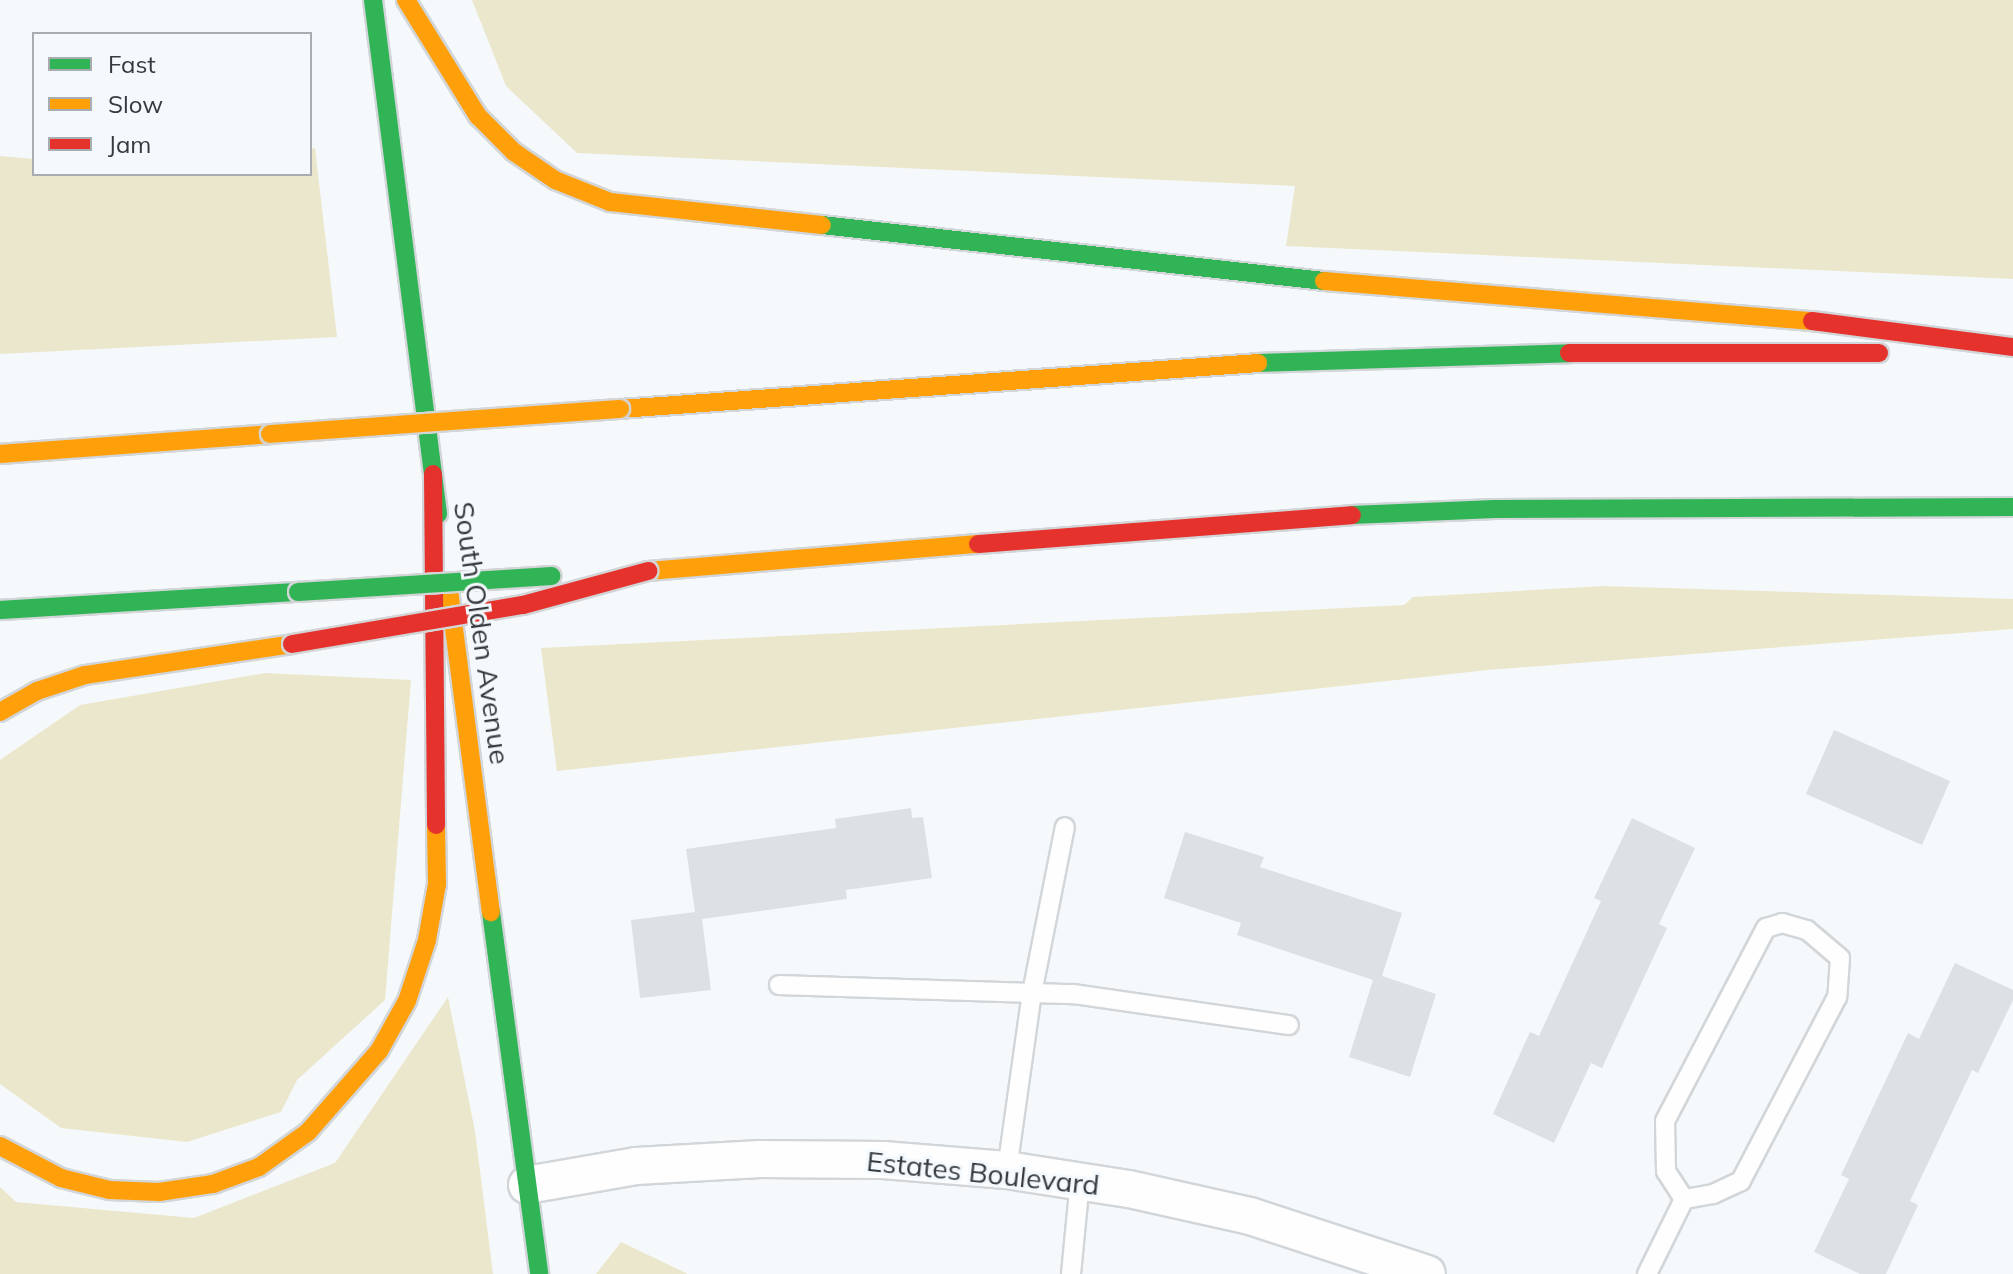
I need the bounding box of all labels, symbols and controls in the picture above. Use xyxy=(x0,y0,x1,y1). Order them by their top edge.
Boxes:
legend xyxy=(32,32,312,176)
text: Fast xyxy=(108,49,156,79)
text: Slow xyxy=(108,89,163,119)
text: Jam xyxy=(108,129,151,159)
street label: South Olden Avenue xyxy=(447,500,517,766)
street label: Estates Boulevard xyxy=(865,1144,1101,1202)

